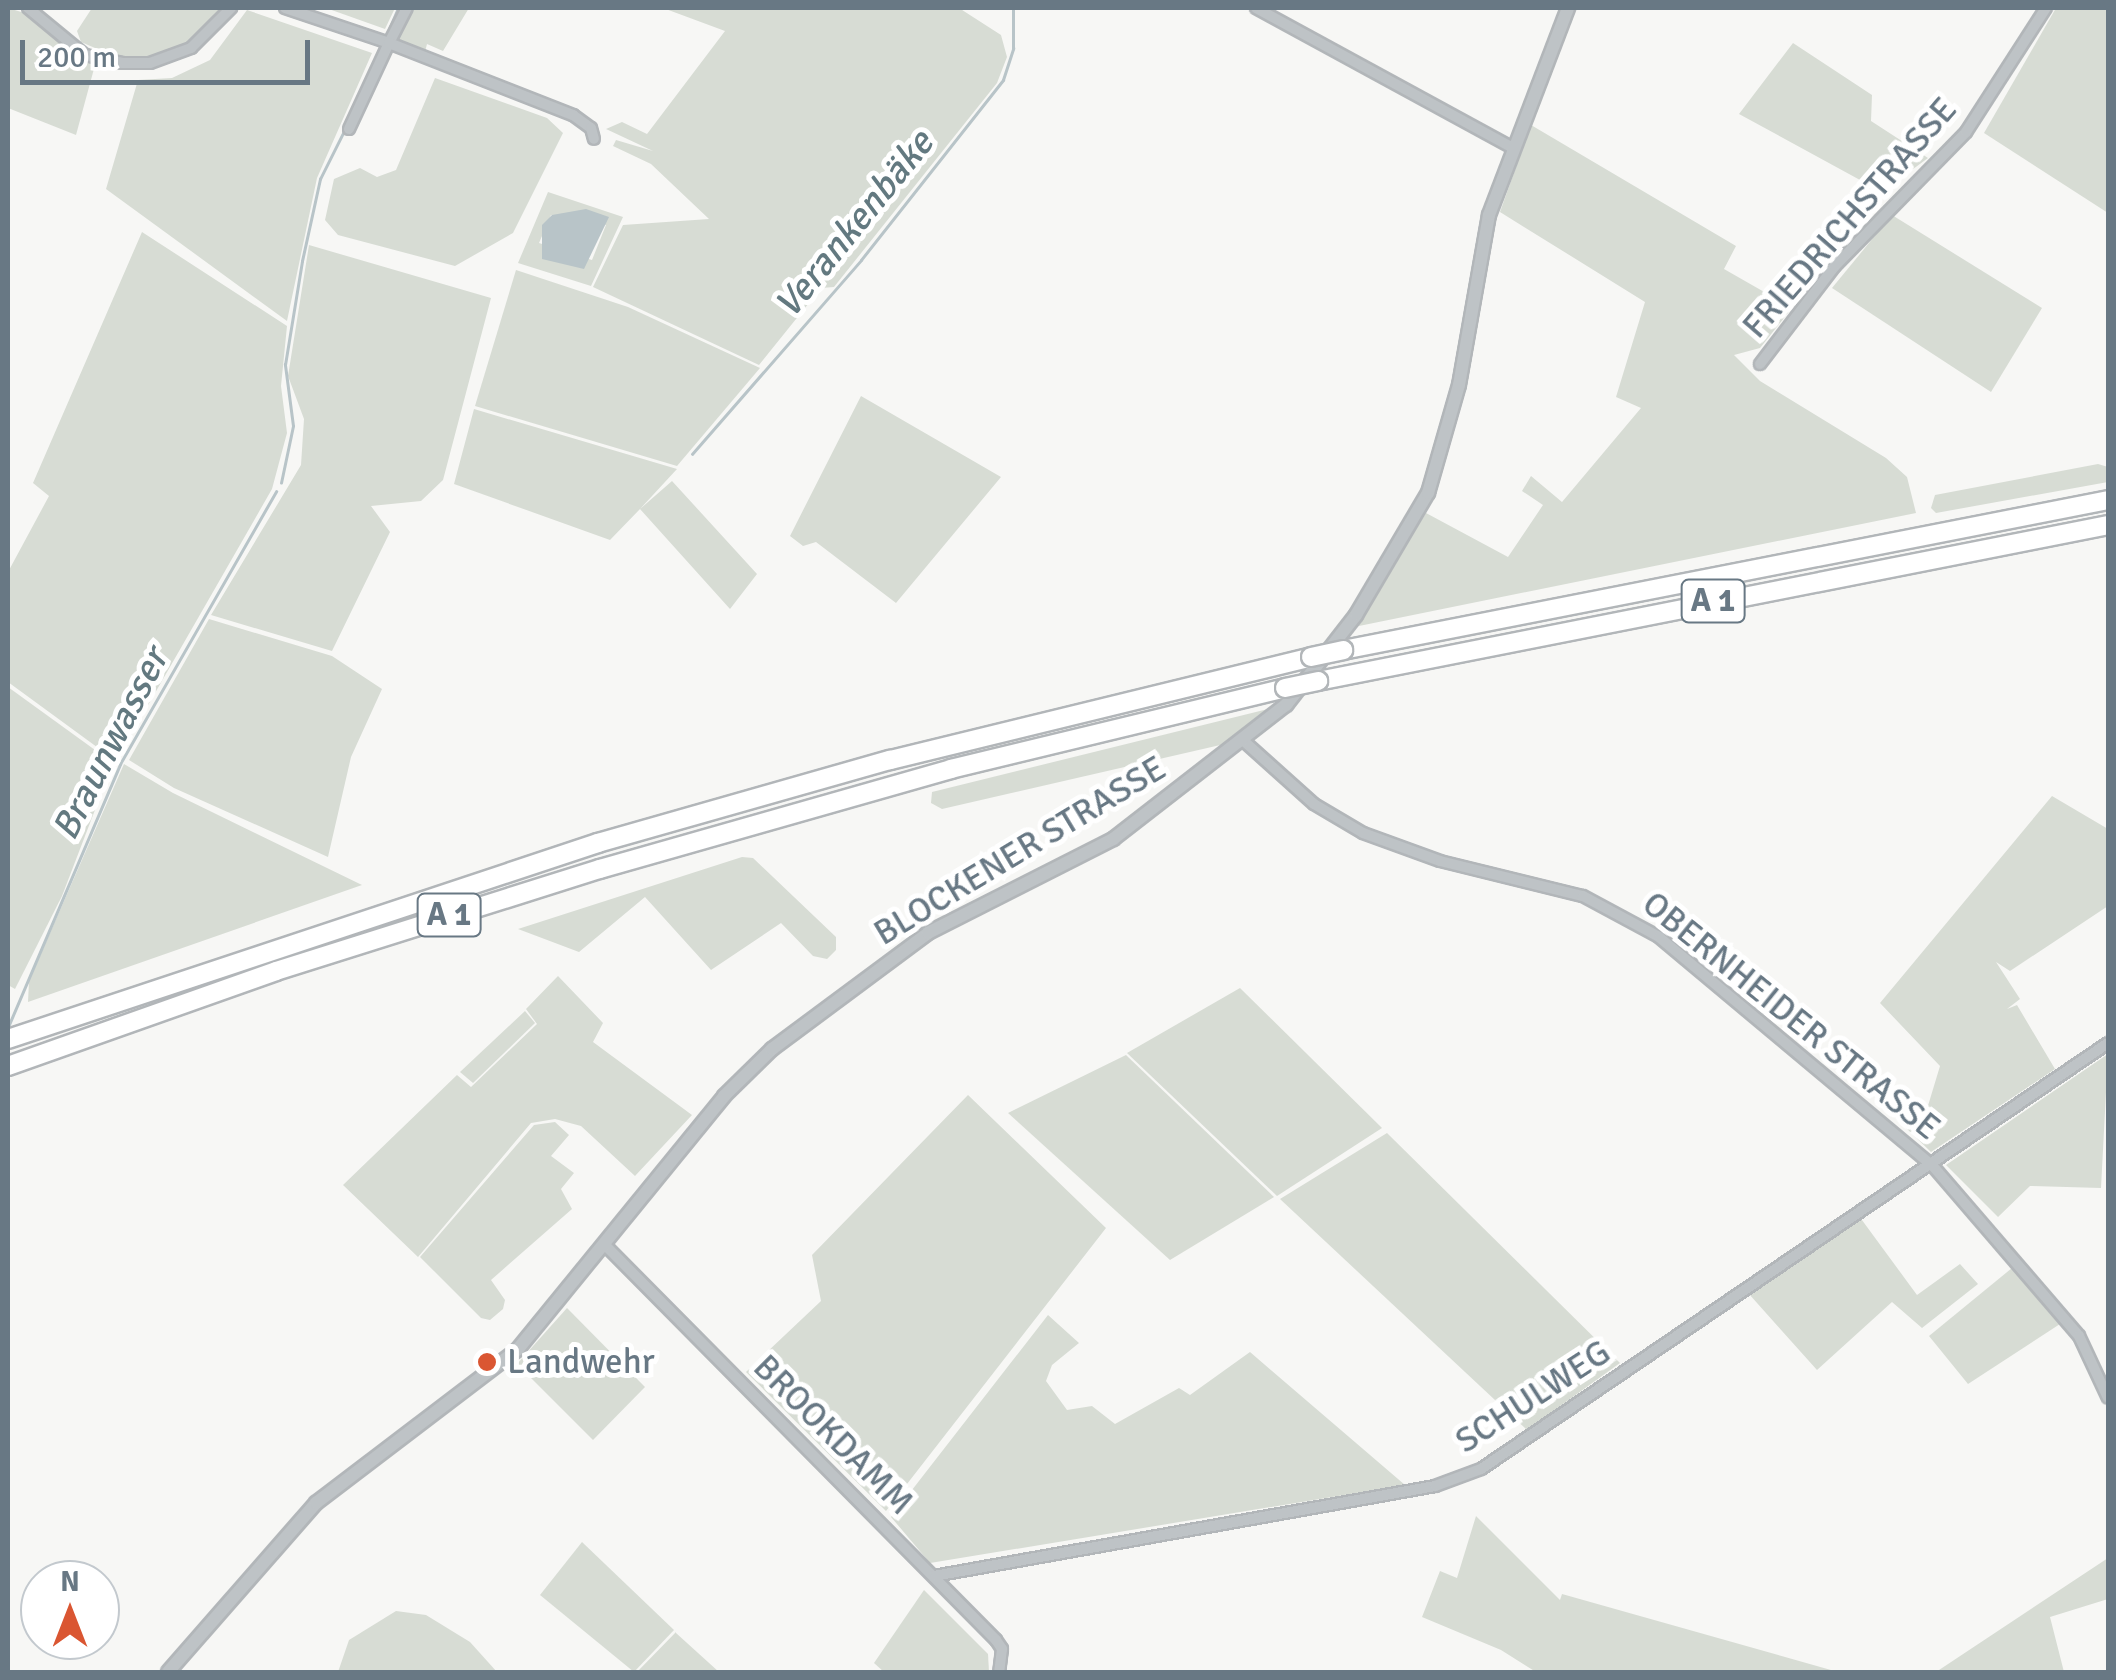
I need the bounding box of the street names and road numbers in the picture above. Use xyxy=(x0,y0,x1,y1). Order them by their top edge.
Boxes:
street label: FRIEDRICHSTRASSE xyxy=(1734,89,1966,347)
road number: A 1 xyxy=(1680,574,1746,628)
street label: BLOCKENER STRASSE xyxy=(867,747,1173,955)
street label: OBERNHEIDER STRASSE xyxy=(1634,883,1948,1149)
road number: A 1 xyxy=(416,888,482,942)
street label: SCHULWEG xyxy=(1448,1332,1618,1462)
street label: BROOKDAMM xyxy=(744,1346,922,1524)

